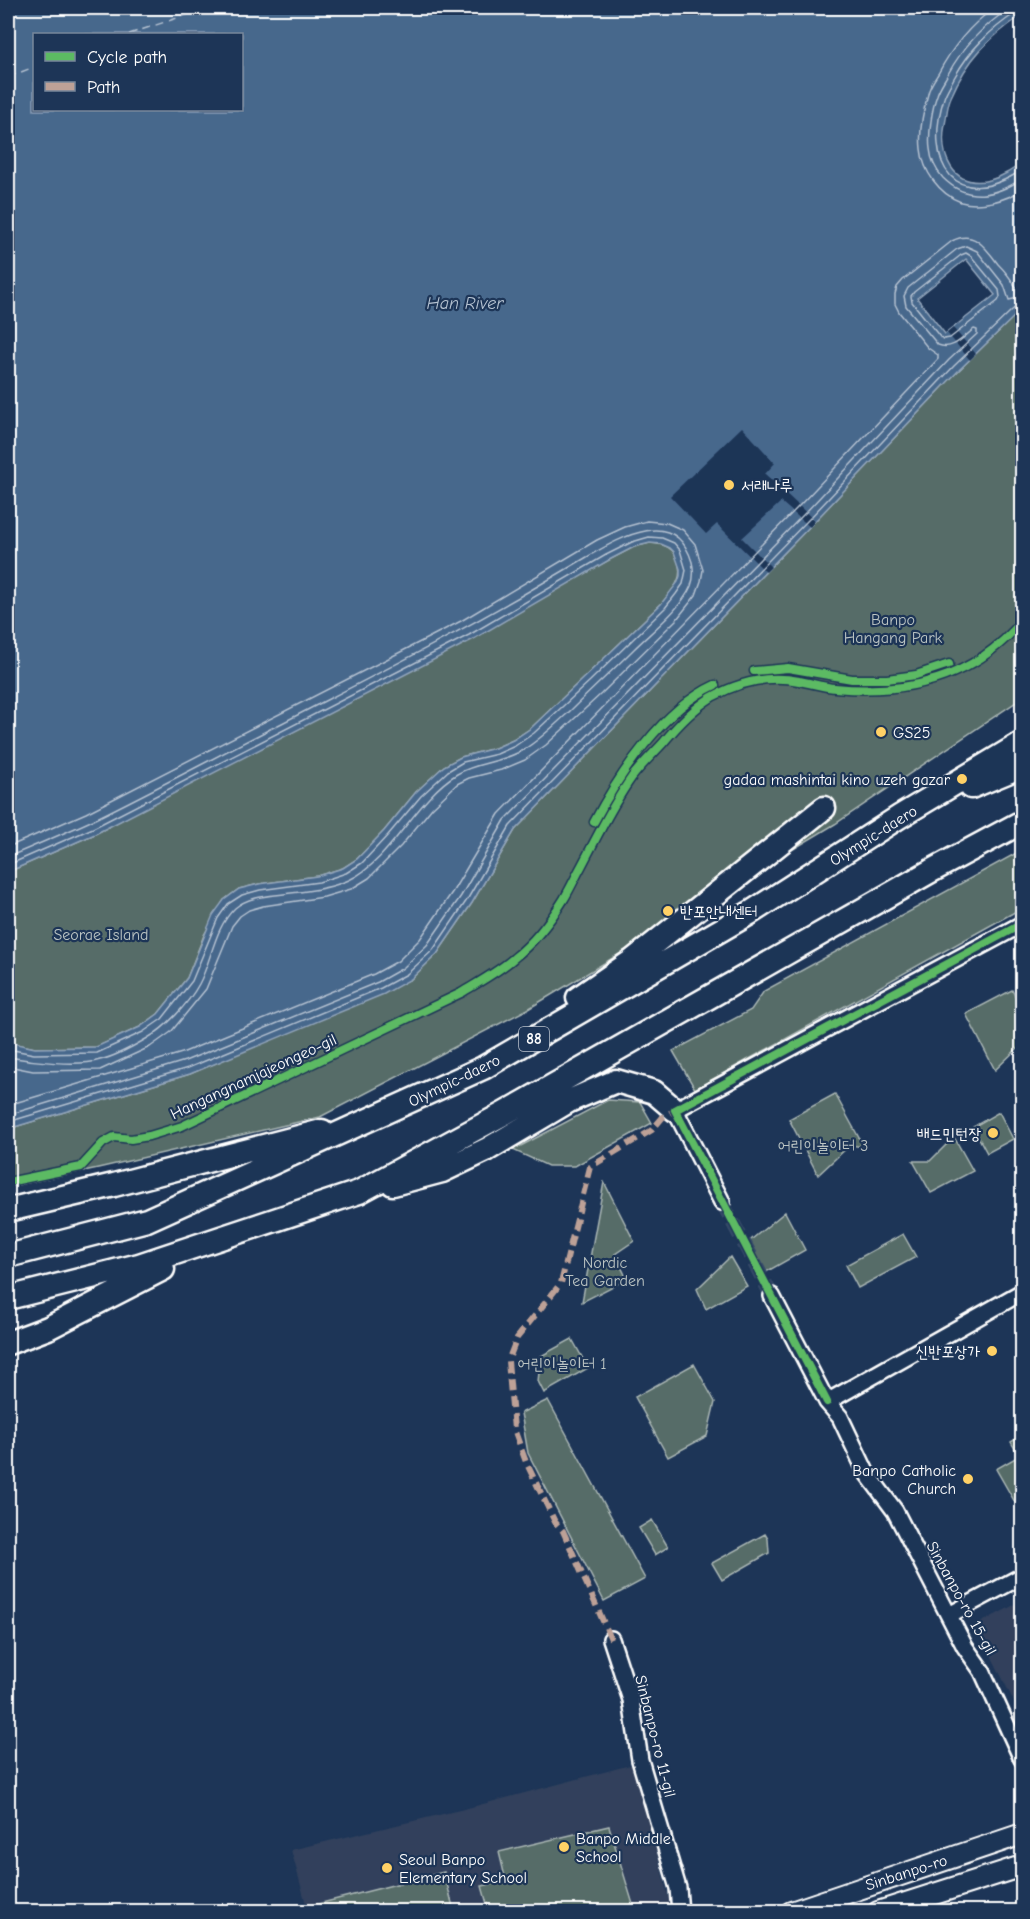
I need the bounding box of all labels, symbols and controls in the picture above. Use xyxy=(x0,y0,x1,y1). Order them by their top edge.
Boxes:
legend xyxy=(33,33,243,111)
text: Cycle path xyxy=(87,47,167,68)
text: Path xyxy=(87,77,120,98)
water label: Han River xyxy=(427,293,504,314)
place label: 서래나루 xyxy=(741,477,793,495)
marker: 서래나루 xyxy=(722,478,736,492)
park label: Banpo Hangang Park xyxy=(844,611,943,647)
place label: GS25 xyxy=(893,724,930,742)
marker: GS25 xyxy=(874,725,888,739)
place label: gadaa mashintai kino uzeh gazar xyxy=(724,771,951,789)
marker: gadaa mashintai kino uzeh gazar xyxy=(955,772,969,786)
street label: Olympic-daero xyxy=(826,802,921,870)
place label: 반포안내센터 xyxy=(680,903,757,921)
marker: 반포안내센터 xyxy=(661,904,675,918)
park label: Seorae Island xyxy=(54,926,149,944)
road number: 88 xyxy=(519,1027,549,1051)
street label: Hangangnamjajeongeo-gil xyxy=(167,1030,339,1123)
street label: Olympic-daero xyxy=(406,1051,503,1111)
place label: 배드민턴장 xyxy=(917,1125,981,1143)
marker: 배드민턴장 xyxy=(986,1126,1000,1140)
park label: 어린이놀이터 3 xyxy=(778,1137,868,1155)
park label: Nordic Tea Garden xyxy=(565,1254,645,1290)
place label: 신반포상가 xyxy=(916,1343,980,1361)
marker: 신반포상가 xyxy=(985,1344,999,1358)
park label: 어린이놀이터 1 xyxy=(518,1355,606,1373)
place label: Banpo Catholic Church xyxy=(852,1462,956,1498)
marker: Banpo Catholic Church xyxy=(961,1472,975,1486)
street label: Sinbanpo-ro 15-gil xyxy=(922,1538,1000,1659)
street label: Sinbanpo-ro 11-gil xyxy=(631,1673,679,1799)
place label: Banpo Middle School xyxy=(576,1830,671,1866)
marker: Banpo Middle School xyxy=(557,1840,571,1854)
place label: Seoul Banpo Elementary School xyxy=(399,1851,527,1887)
street label: Sinbanpo-ro xyxy=(863,1851,949,1895)
marker: Seoul Banpo Elementary School xyxy=(380,1861,394,1875)

